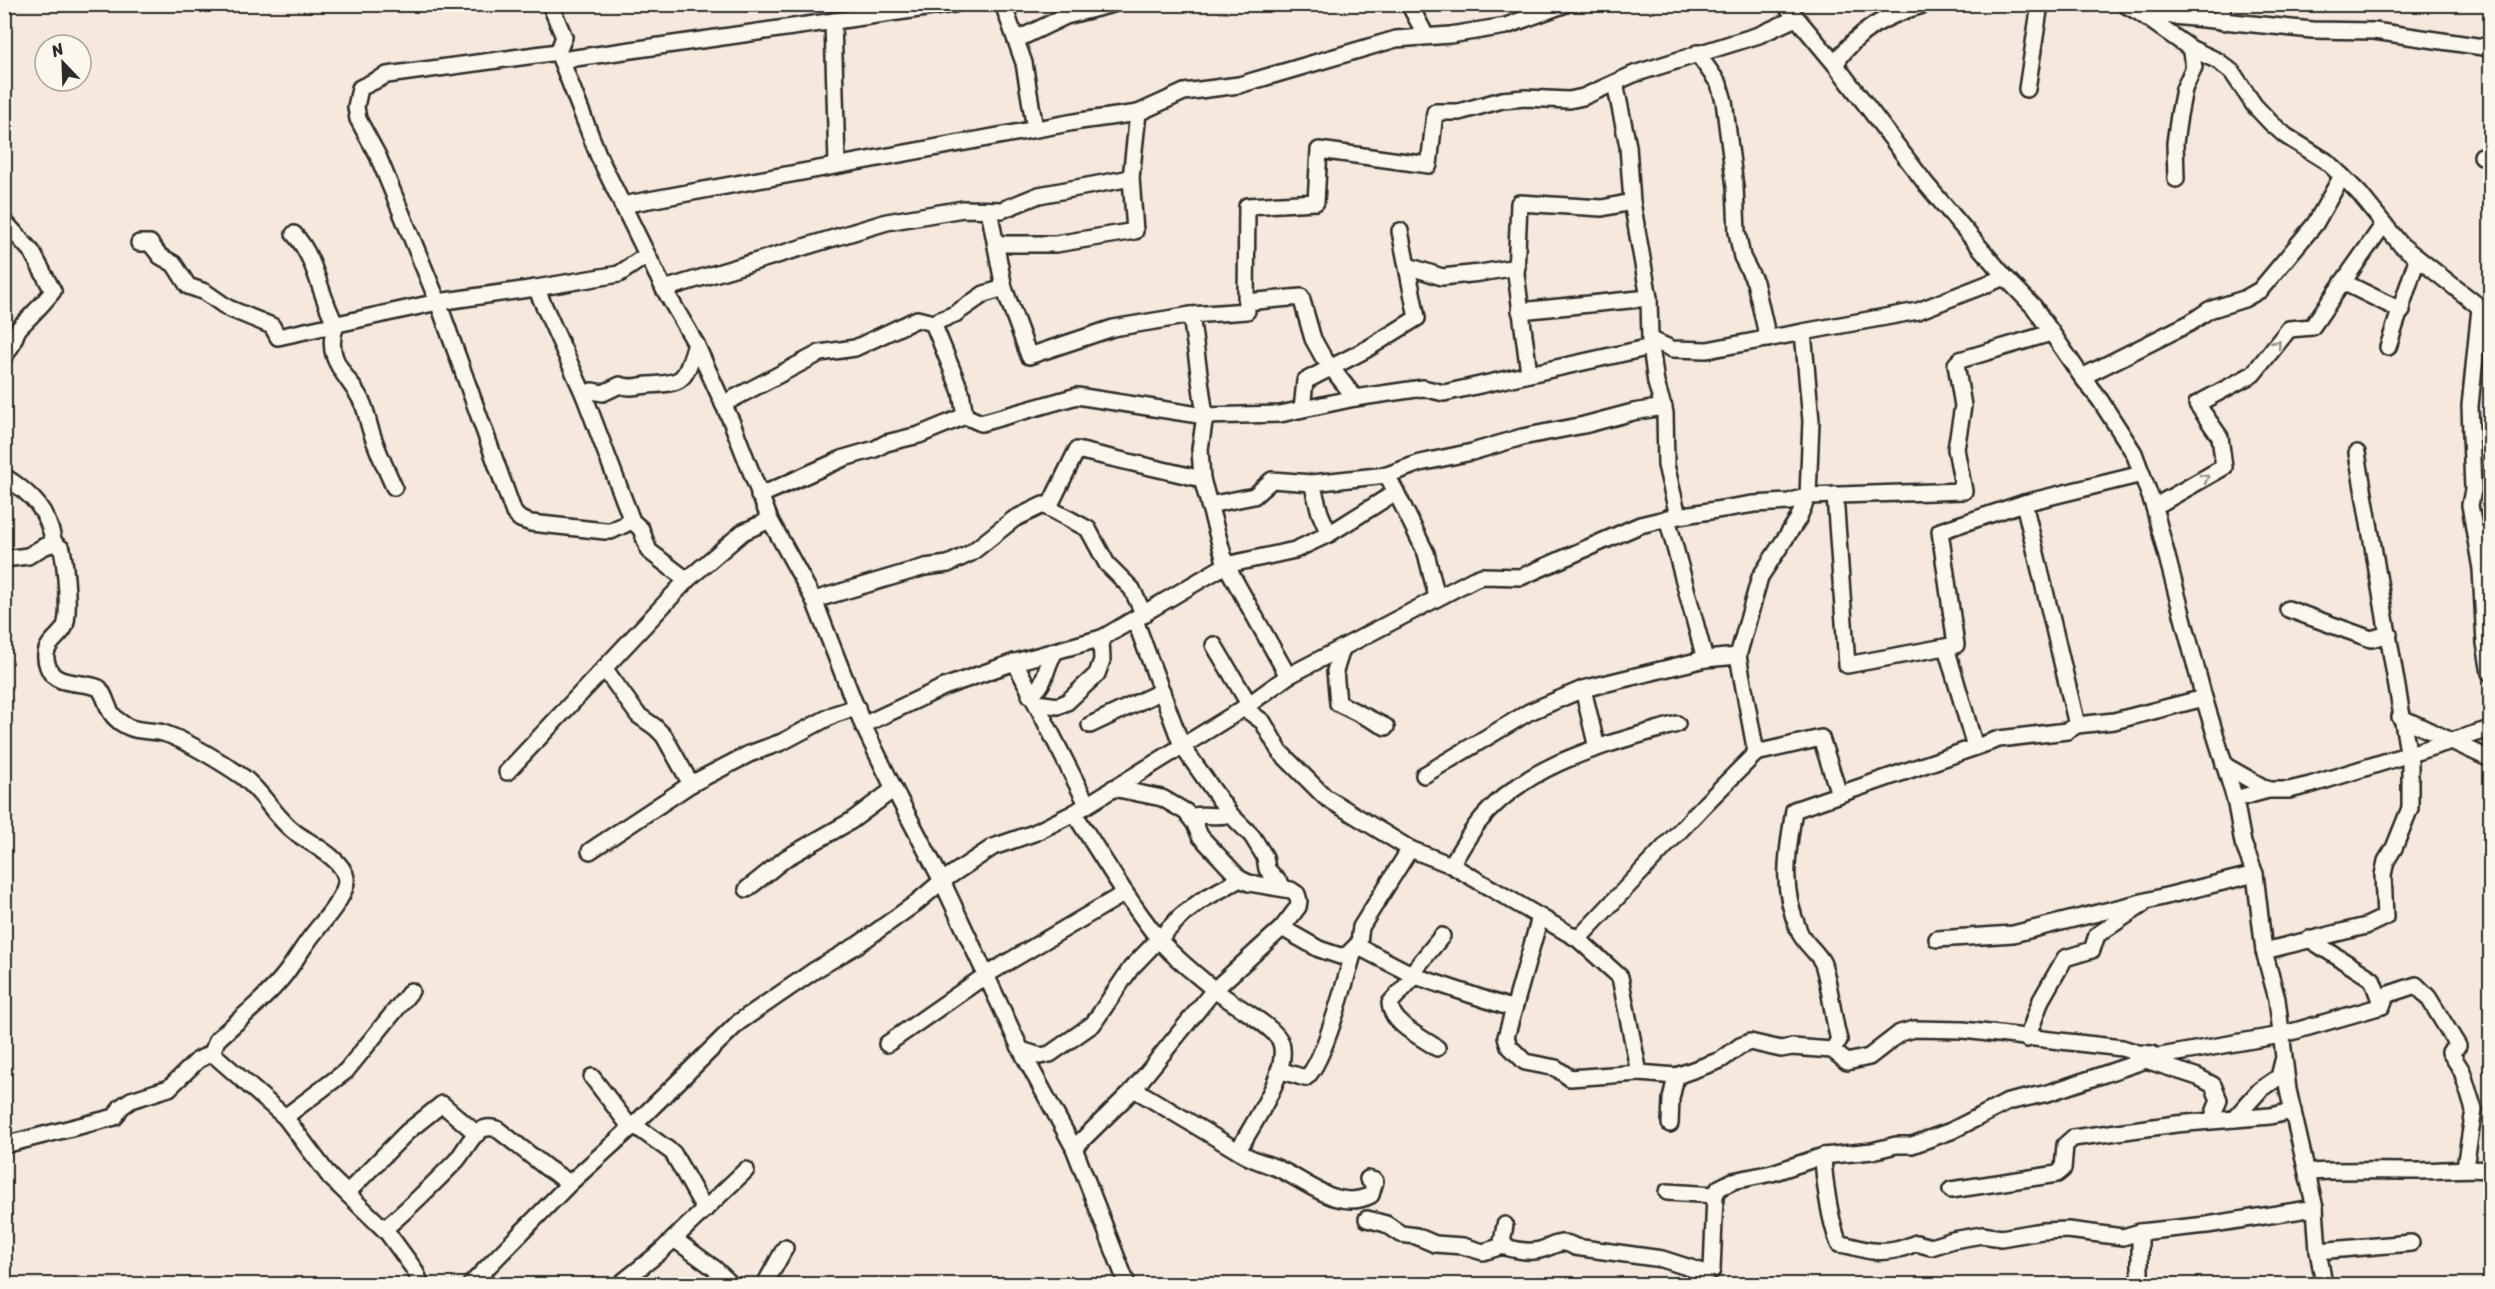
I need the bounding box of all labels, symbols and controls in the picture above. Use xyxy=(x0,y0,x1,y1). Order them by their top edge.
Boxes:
north arrow xyxy=(33,33,93,93)
text: N xyxy=(46,34,69,66)
one-way arrow xyxy=(2270,340,2281,351)
one-way arrow xyxy=(2199,474,2209,485)

